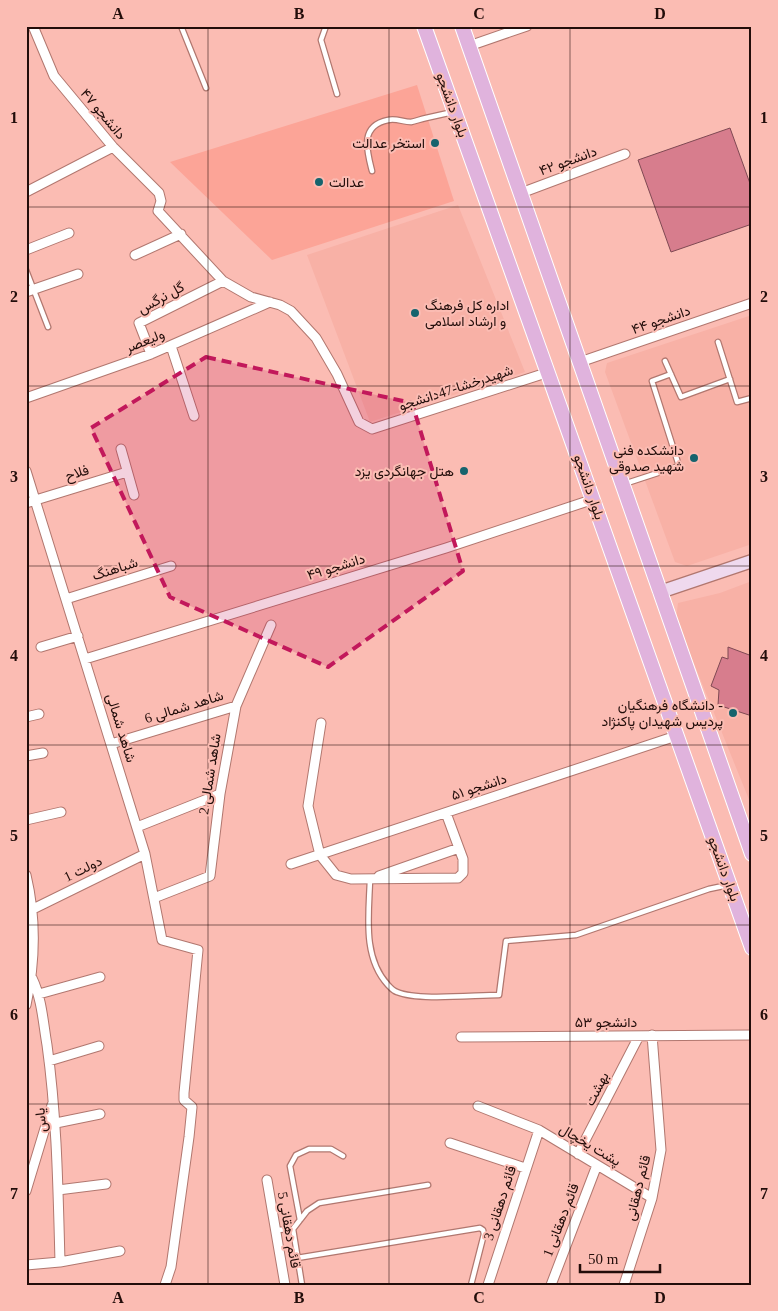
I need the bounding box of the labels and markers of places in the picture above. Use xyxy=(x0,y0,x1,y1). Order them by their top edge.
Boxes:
place label: استخر عدالت xyxy=(352,136,425,152)
marker: استخر عدالت xyxy=(429,137,441,149)
place label: عدالت xyxy=(329,175,364,190)
marker: عدالت xyxy=(313,176,325,188)
place label: اداره کل فرهنگ و ارشاد اسلامی xyxy=(425,298,509,330)
marker: اداره کل فرهنگ و ارشاد اسلامی xyxy=(409,307,421,319)
place label: دانشکده فنی شهید صدوقی xyxy=(609,443,684,475)
marker: دانشکده فنی شهید صدوقی xyxy=(688,452,700,464)
place label: هتل جهانگردی یزد xyxy=(355,464,454,480)
marker: هتل جهانگردی یزد xyxy=(458,465,470,477)
place label: دانشگاه فرهنگیان - پردیس شهیدان پاکنژاد xyxy=(601,698,723,731)
marker: دانشگاه فرهنگیان - پردیس شهیدان پاکنژاد xyxy=(727,707,739,719)

